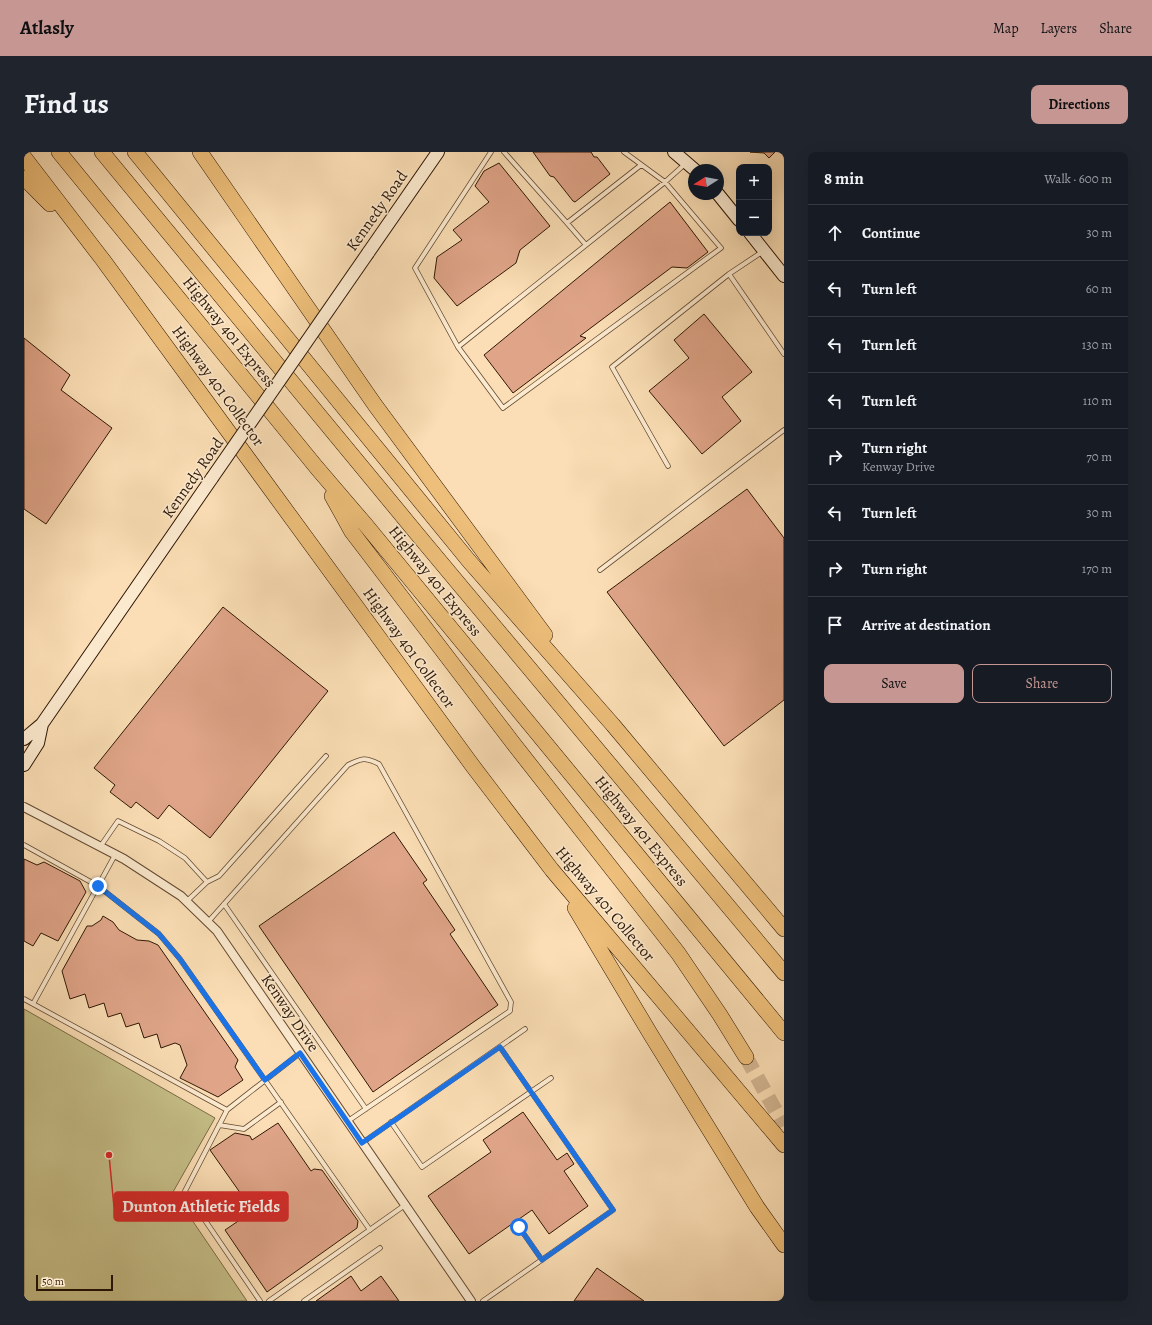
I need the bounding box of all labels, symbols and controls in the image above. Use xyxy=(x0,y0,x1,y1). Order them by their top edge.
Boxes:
text: Atlasly xyxy=(20,15,74,41)
text: Map xyxy=(993,19,1019,38)
text: Layers xyxy=(1041,19,1077,38)
text: Share xyxy=(1099,19,1132,38)
text: Find us xyxy=(24,85,109,123)
button: Directions xyxy=(1031,85,1128,124)
north arrow xyxy=(688,164,724,200)
map controls xyxy=(736,164,772,236)
button: + xyxy=(736,164,772,200)
street label: Kennedy Road xyxy=(341,166,413,256)
text: 8 min xyxy=(824,167,864,190)
text: Walk · 600 m xyxy=(1044,170,1112,187)
button: − xyxy=(736,200,772,236)
icon: ahead xyxy=(824,222,846,244)
text: Continue xyxy=(862,223,920,243)
text: 30 m xyxy=(1086,224,1112,241)
street label: Highway 401 Express xyxy=(177,272,281,392)
icon: left xyxy=(824,278,846,300)
text: Turn left xyxy=(862,279,917,299)
text: 60 m xyxy=(1086,280,1112,297)
street label: Highway 401 Collector xyxy=(167,321,269,451)
icon: left xyxy=(824,334,846,356)
text: Turn left xyxy=(862,335,917,355)
text: 130 m xyxy=(1082,336,1112,353)
icon: left xyxy=(824,390,846,412)
text: Turn left xyxy=(862,391,917,411)
text: 110 m xyxy=(1083,392,1112,409)
street label: Kennedy Road xyxy=(157,433,229,523)
text: Turn right xyxy=(862,438,927,458)
icon: right xyxy=(824,446,846,468)
text: 70 m xyxy=(1086,448,1112,465)
text: Kenway Drive xyxy=(862,458,935,475)
icon: left xyxy=(824,502,846,524)
text: Turn left xyxy=(862,503,917,523)
text: 30 m xyxy=(1086,504,1112,521)
street label: Highway 401 Express xyxy=(383,521,487,641)
icon: right xyxy=(824,558,846,580)
text: Turn right xyxy=(862,559,927,579)
text: 170 m xyxy=(1082,560,1112,577)
street label: Highway 401 Collector xyxy=(358,583,460,713)
icon: arrive xyxy=(824,614,846,636)
text: Arrive at destination xyxy=(862,615,991,635)
button: Save xyxy=(824,664,964,703)
button: Share xyxy=(972,664,1112,703)
street label: Highway 401 Express xyxy=(589,771,693,891)
street label: Highway 401 Collector xyxy=(550,842,660,966)
route end xyxy=(89,877,107,895)
street label: Kenway Drive xyxy=(256,970,324,1056)
callout: Dunton Athletic Fields xyxy=(114,1192,288,1221)
text: Dunton Athletic Fields xyxy=(122,1195,280,1218)
route start xyxy=(510,1218,528,1236)
scale bar xyxy=(36,1273,113,1292)
text: 50 m xyxy=(42,1274,64,1289)

